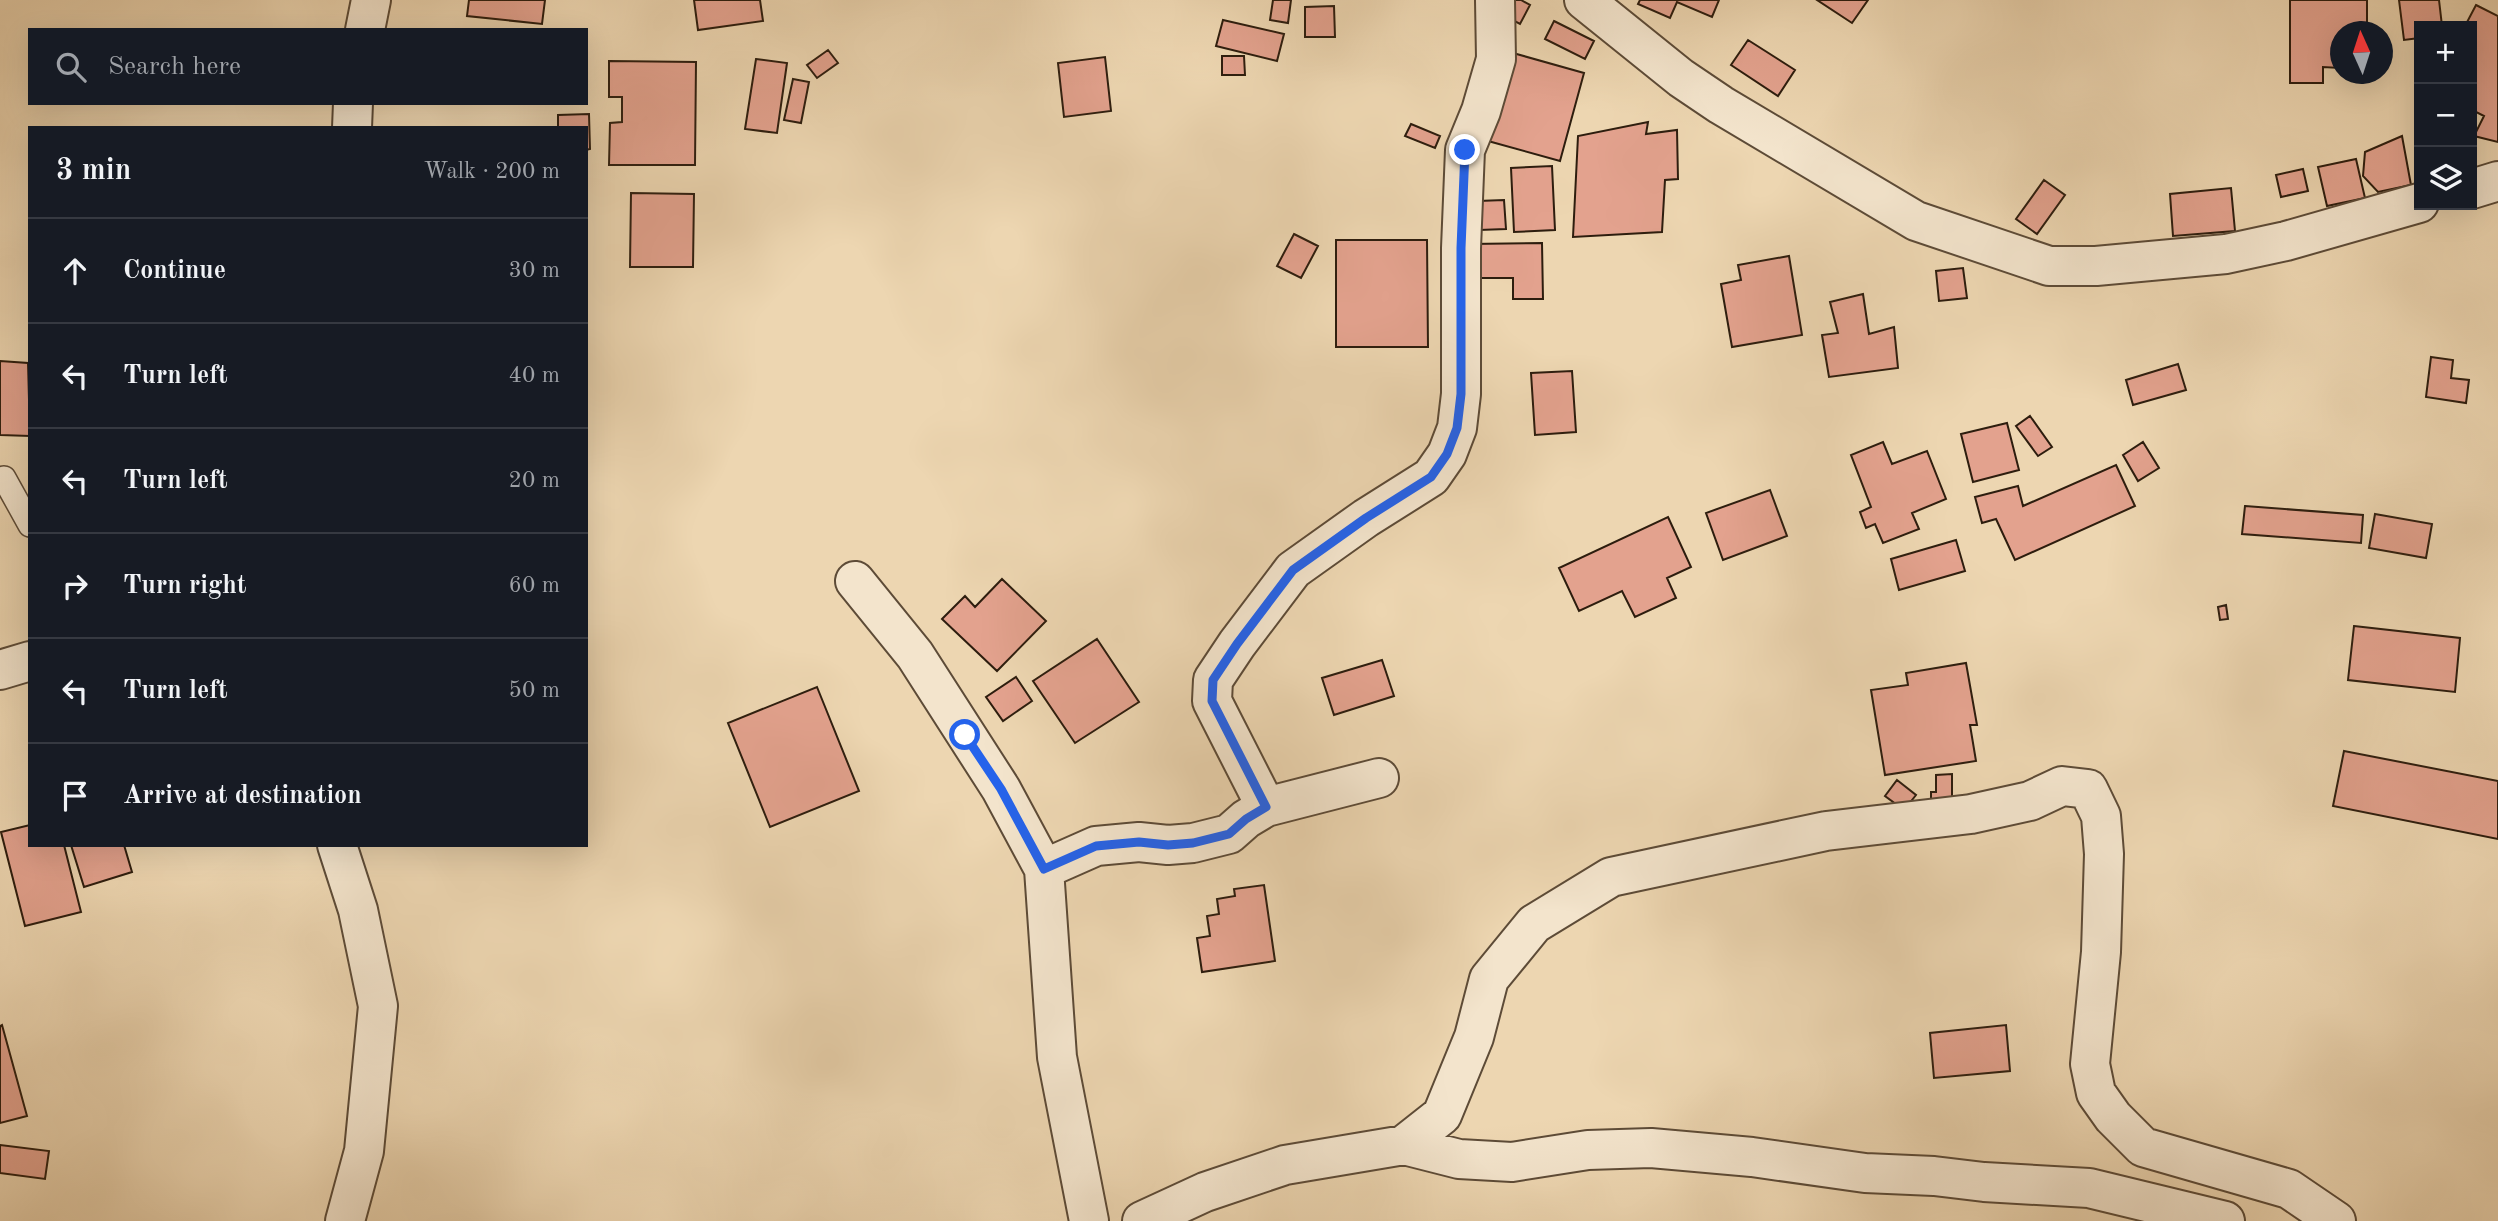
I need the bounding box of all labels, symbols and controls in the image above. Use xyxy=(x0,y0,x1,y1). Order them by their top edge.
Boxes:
north arrow xyxy=(2330,21,2393,84)
map controls xyxy=(2414,21,2477,210)
button: + xyxy=(2414,21,2477,84)
search box xyxy=(28,28,588,105)
icon: search xyxy=(52,48,90,86)
text: Search here xyxy=(108,54,241,80)
button: − xyxy=(2414,84,2477,147)
route end xyxy=(1449,134,1480,165)
button: layers xyxy=(2414,147,2477,210)
text: 3 min xyxy=(56,156,131,186)
text: Walk · 200 m xyxy=(424,160,560,183)
icon: ahead xyxy=(56,252,94,290)
text: Continue xyxy=(123,258,226,284)
text: 30 m xyxy=(509,259,560,282)
icon: left xyxy=(56,357,94,395)
text: Turn left xyxy=(123,363,228,389)
text: 40 m xyxy=(509,364,560,387)
icon: left xyxy=(56,462,94,500)
text: Turn left xyxy=(123,468,228,494)
text: 20 m xyxy=(509,469,560,492)
icon: right xyxy=(56,567,94,605)
text: Turn right xyxy=(123,573,246,599)
text: 60 m xyxy=(509,574,560,597)
icon: left xyxy=(56,672,94,710)
text: Turn left xyxy=(123,678,228,704)
text: 50 m xyxy=(509,679,560,702)
route start xyxy=(949,719,980,750)
icon: arrive xyxy=(56,777,94,815)
text: Arrive at destination xyxy=(123,783,362,809)

